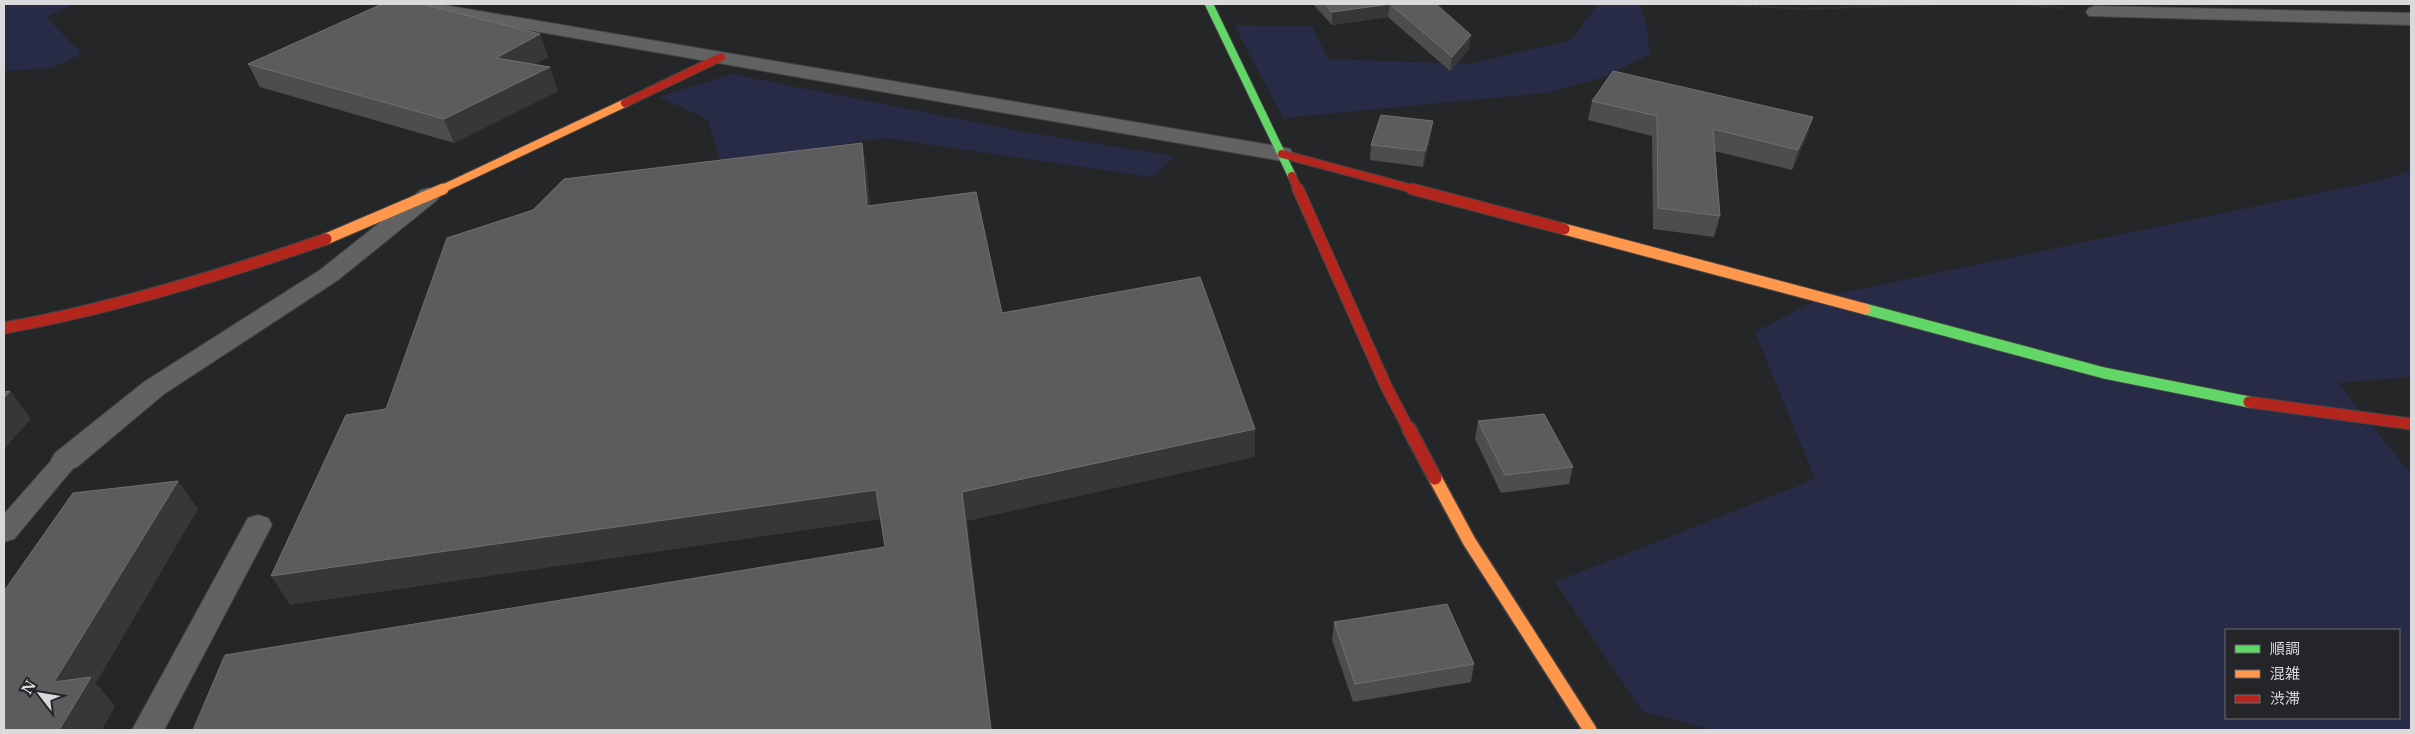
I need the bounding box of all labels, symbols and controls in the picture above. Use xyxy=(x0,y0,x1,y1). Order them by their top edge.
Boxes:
legend xyxy=(2225,629,2400,719)
text: 順調 xyxy=(2270,639,2300,658)
text: 混雑 xyxy=(2270,664,2300,683)
north arrow xyxy=(15,669,65,719)
text: N xyxy=(18,677,40,698)
text: 渋滞 xyxy=(2270,689,2300,708)

